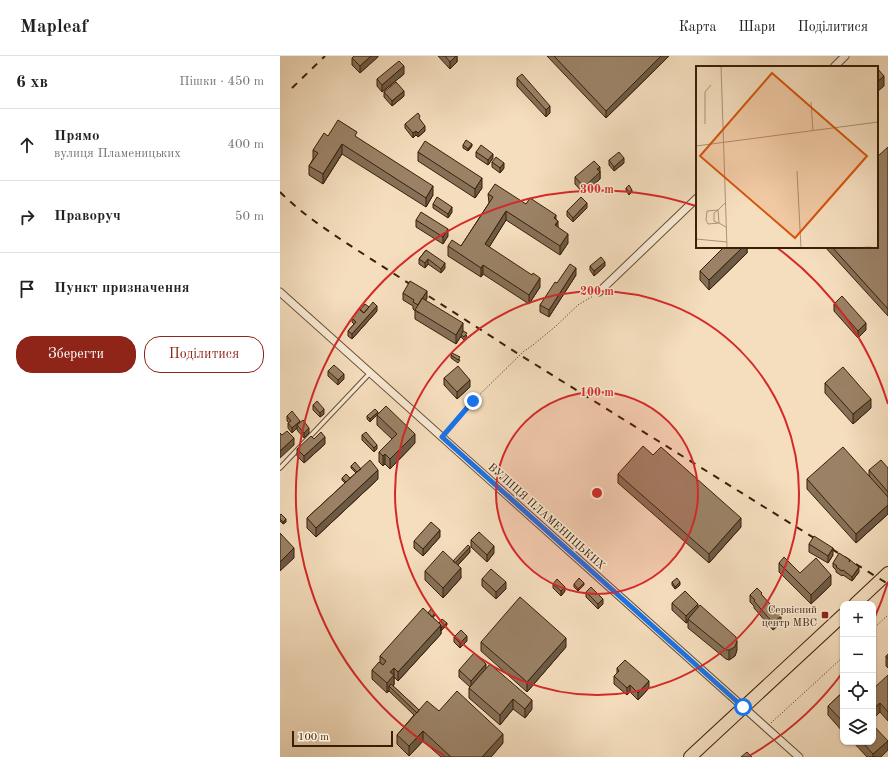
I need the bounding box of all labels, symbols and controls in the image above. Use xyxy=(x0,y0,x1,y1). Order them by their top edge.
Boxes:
text: Mapleaf xyxy=(20,18,88,37)
text: Карта xyxy=(679,20,717,34)
text: Шари xyxy=(739,20,776,34)
text: Поділитися xyxy=(798,20,868,34)
inset map xyxy=(696,66,878,248)
text: 6 хв xyxy=(16,74,48,91)
text: Пішки · 450 m xyxy=(179,75,264,88)
text: Прямо xyxy=(54,129,100,144)
icon: ahead xyxy=(16,134,38,156)
text: 400 m xyxy=(227,138,264,151)
text: вулиця Пламеницьких xyxy=(54,147,181,160)
text: 300 m xyxy=(580,184,614,196)
icon: right xyxy=(16,206,38,228)
text: Праворуч xyxy=(54,209,121,224)
text: 50 m xyxy=(235,210,264,223)
icon: arrive xyxy=(16,278,38,300)
text: Пункт призначення xyxy=(54,281,190,296)
text: 200 m xyxy=(580,286,614,298)
button: Зберегти xyxy=(16,336,136,373)
button: Поділитися xyxy=(144,336,264,373)
text: 100 m xyxy=(580,387,614,399)
route end xyxy=(464,392,482,410)
street label: ВУЛИЦЯ ПЛАМЕНИЦЬКИХ xyxy=(486,462,606,572)
centre of rings xyxy=(590,486,604,500)
map controls xyxy=(840,601,876,745)
button: + xyxy=(840,601,876,637)
place label: Сервісний центр МВС xyxy=(762,605,817,629)
marker: Сервісний центр МВС xyxy=(820,610,830,620)
button: − xyxy=(840,637,876,673)
button: locate xyxy=(840,673,876,709)
route start xyxy=(734,698,752,716)
button: layers xyxy=(840,709,876,745)
scale bar xyxy=(292,729,393,748)
text: 100 m xyxy=(298,732,329,743)

